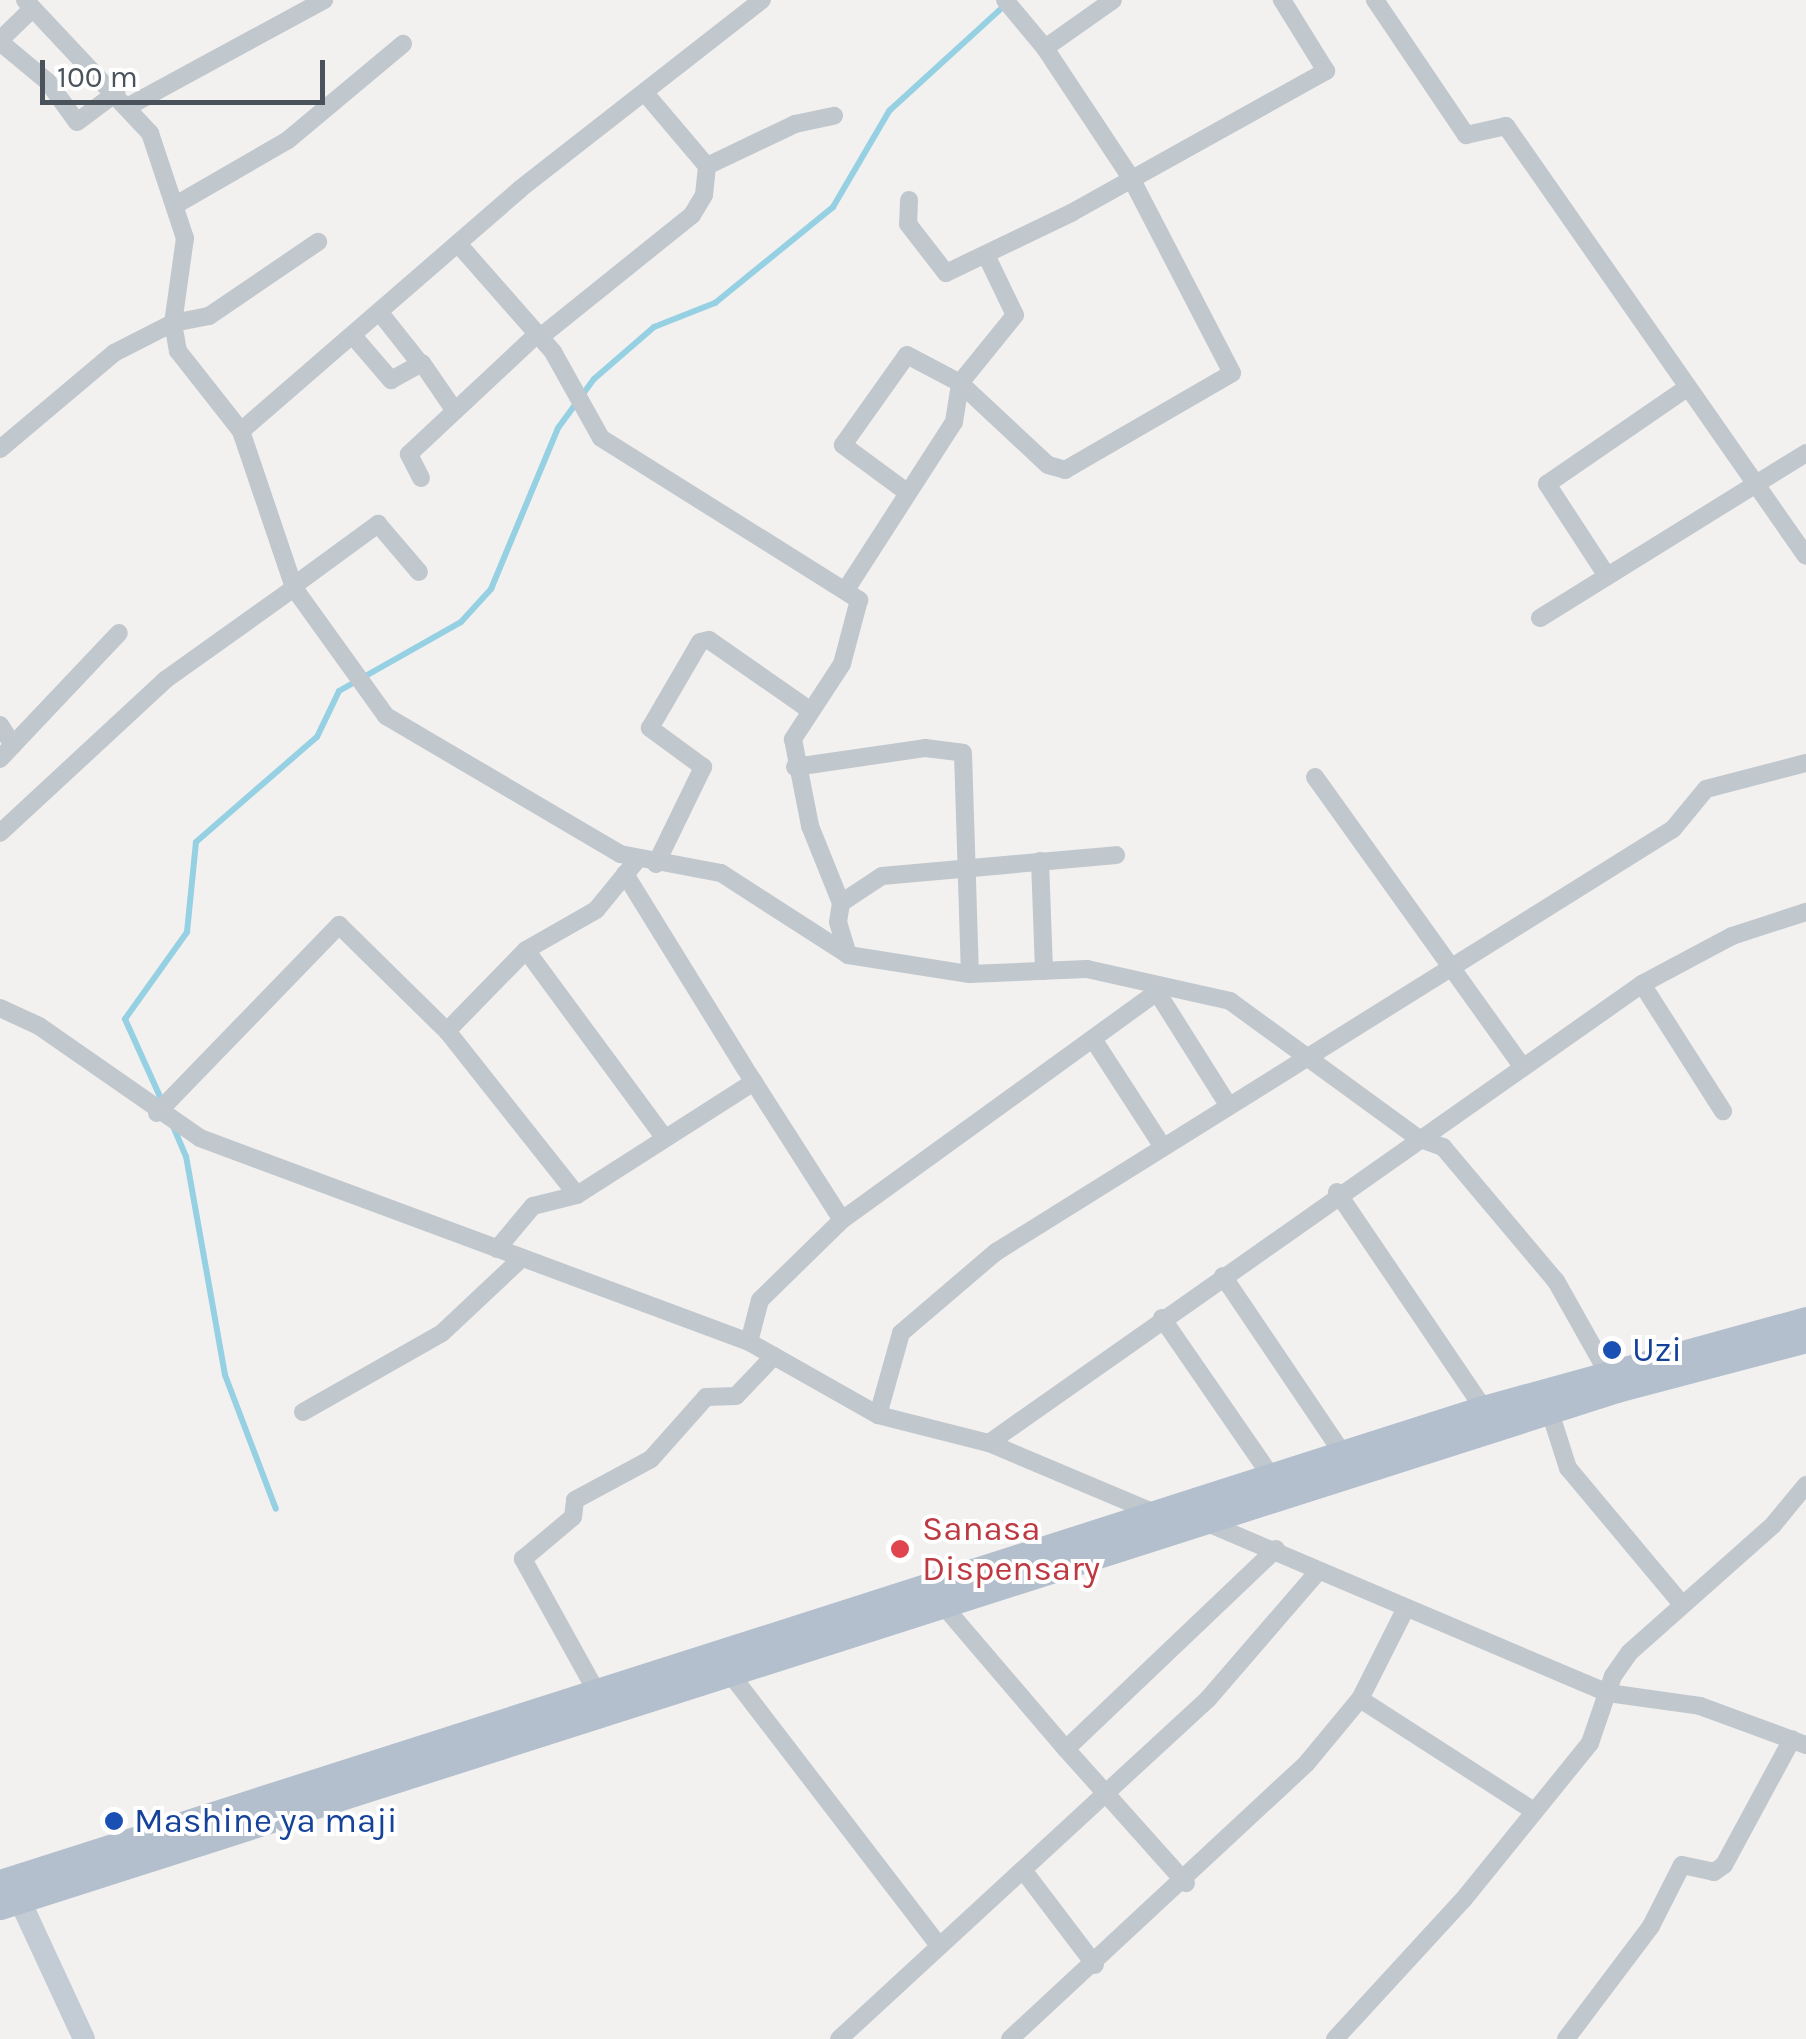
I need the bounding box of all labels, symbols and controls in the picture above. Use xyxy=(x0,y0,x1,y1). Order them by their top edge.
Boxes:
scale bar xyxy=(45,40,330,102)
text: 100 m xyxy=(57,59,138,95)
place label: Uzi xyxy=(1632,1329,1682,1371)
marker: Uzi xyxy=(1601,1339,1623,1361)
place label: Sanasa Dispensary xyxy=(922,1508,1100,1590)
marker: Sanasa Dispensary xyxy=(887,1536,913,1562)
place label: Mashine ya maji xyxy=(134,1800,398,1842)
marker: Mashine ya maji xyxy=(103,1810,125,1832)

